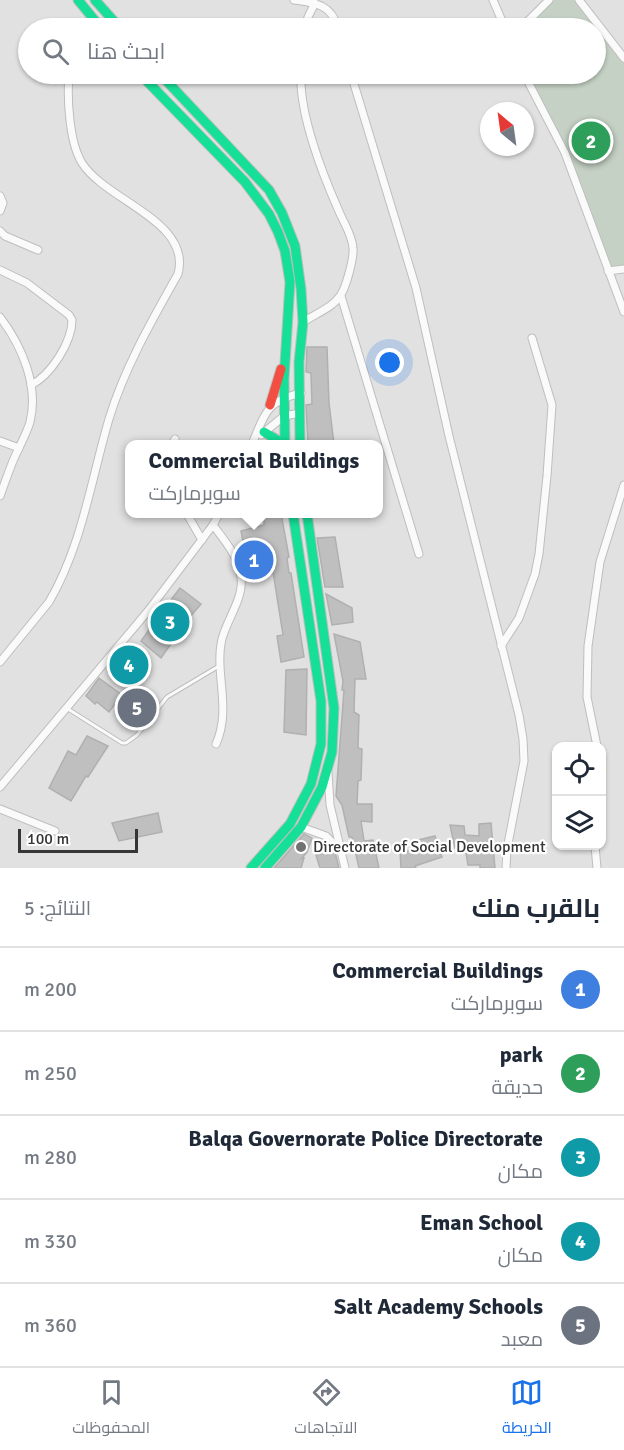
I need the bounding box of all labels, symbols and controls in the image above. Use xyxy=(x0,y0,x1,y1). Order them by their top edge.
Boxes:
search box xyxy=(18,18,606,84)
icon: search xyxy=(39,35,72,68)
text: ابحث هنا xyxy=(87,38,165,65)
north arrow xyxy=(480,102,534,156)
pin: 2 xyxy=(572,118,610,164)
your location xyxy=(375,348,404,377)
popup xyxy=(125,440,383,518)
text: Commercial Buildings xyxy=(149,447,359,474)
text: سوبرماركت xyxy=(149,481,241,506)
pin: 1 xyxy=(234,538,274,582)
pin: 3 xyxy=(150,600,190,644)
pin: 4 xyxy=(110,642,148,688)
pin: 5 xyxy=(118,686,156,730)
map controls xyxy=(552,742,606,850)
button: locate xyxy=(552,742,606,796)
button: layers xyxy=(552,796,606,850)
scale bar xyxy=(18,826,138,854)
text: 100 m xyxy=(27,829,69,849)
place label: Directorate of Social Development xyxy=(313,837,546,857)
marker: Directorate of Social Development xyxy=(294,840,308,854)
text: بالقرب منك xyxy=(472,893,600,925)
text: النتائج: 5 xyxy=(24,896,91,921)
text: Commercial Buildings xyxy=(332,957,543,984)
text: 200 m xyxy=(24,977,77,1002)
text: 1 xyxy=(575,977,586,1002)
text: سوبرماركت xyxy=(451,991,543,1016)
text: park xyxy=(500,1041,543,1068)
text: 250 m xyxy=(24,1061,77,1086)
text: 2 xyxy=(575,1061,586,1086)
text: حديقة xyxy=(492,1075,543,1100)
text: Balqa Governorate Police Directorate xyxy=(188,1125,543,1152)
text: 280 m xyxy=(24,1145,77,1170)
text: 3 xyxy=(575,1145,586,1170)
text: مكان xyxy=(498,1159,543,1184)
text: Eman School xyxy=(420,1209,543,1236)
text: 330 m xyxy=(24,1229,77,1254)
text: 4 xyxy=(575,1229,586,1254)
text: مكان xyxy=(498,1243,543,1268)
text: Salt Academy Schools xyxy=(334,1293,543,1320)
text: 360 m xyxy=(24,1313,77,1338)
text: 5 xyxy=(575,1313,586,1338)
text: معبد xyxy=(501,1327,543,1352)
tab: المحفوظات xyxy=(72,1376,150,1442)
tab: الاتجاهات xyxy=(294,1376,358,1442)
tab: الخريطة xyxy=(502,1376,552,1442)

